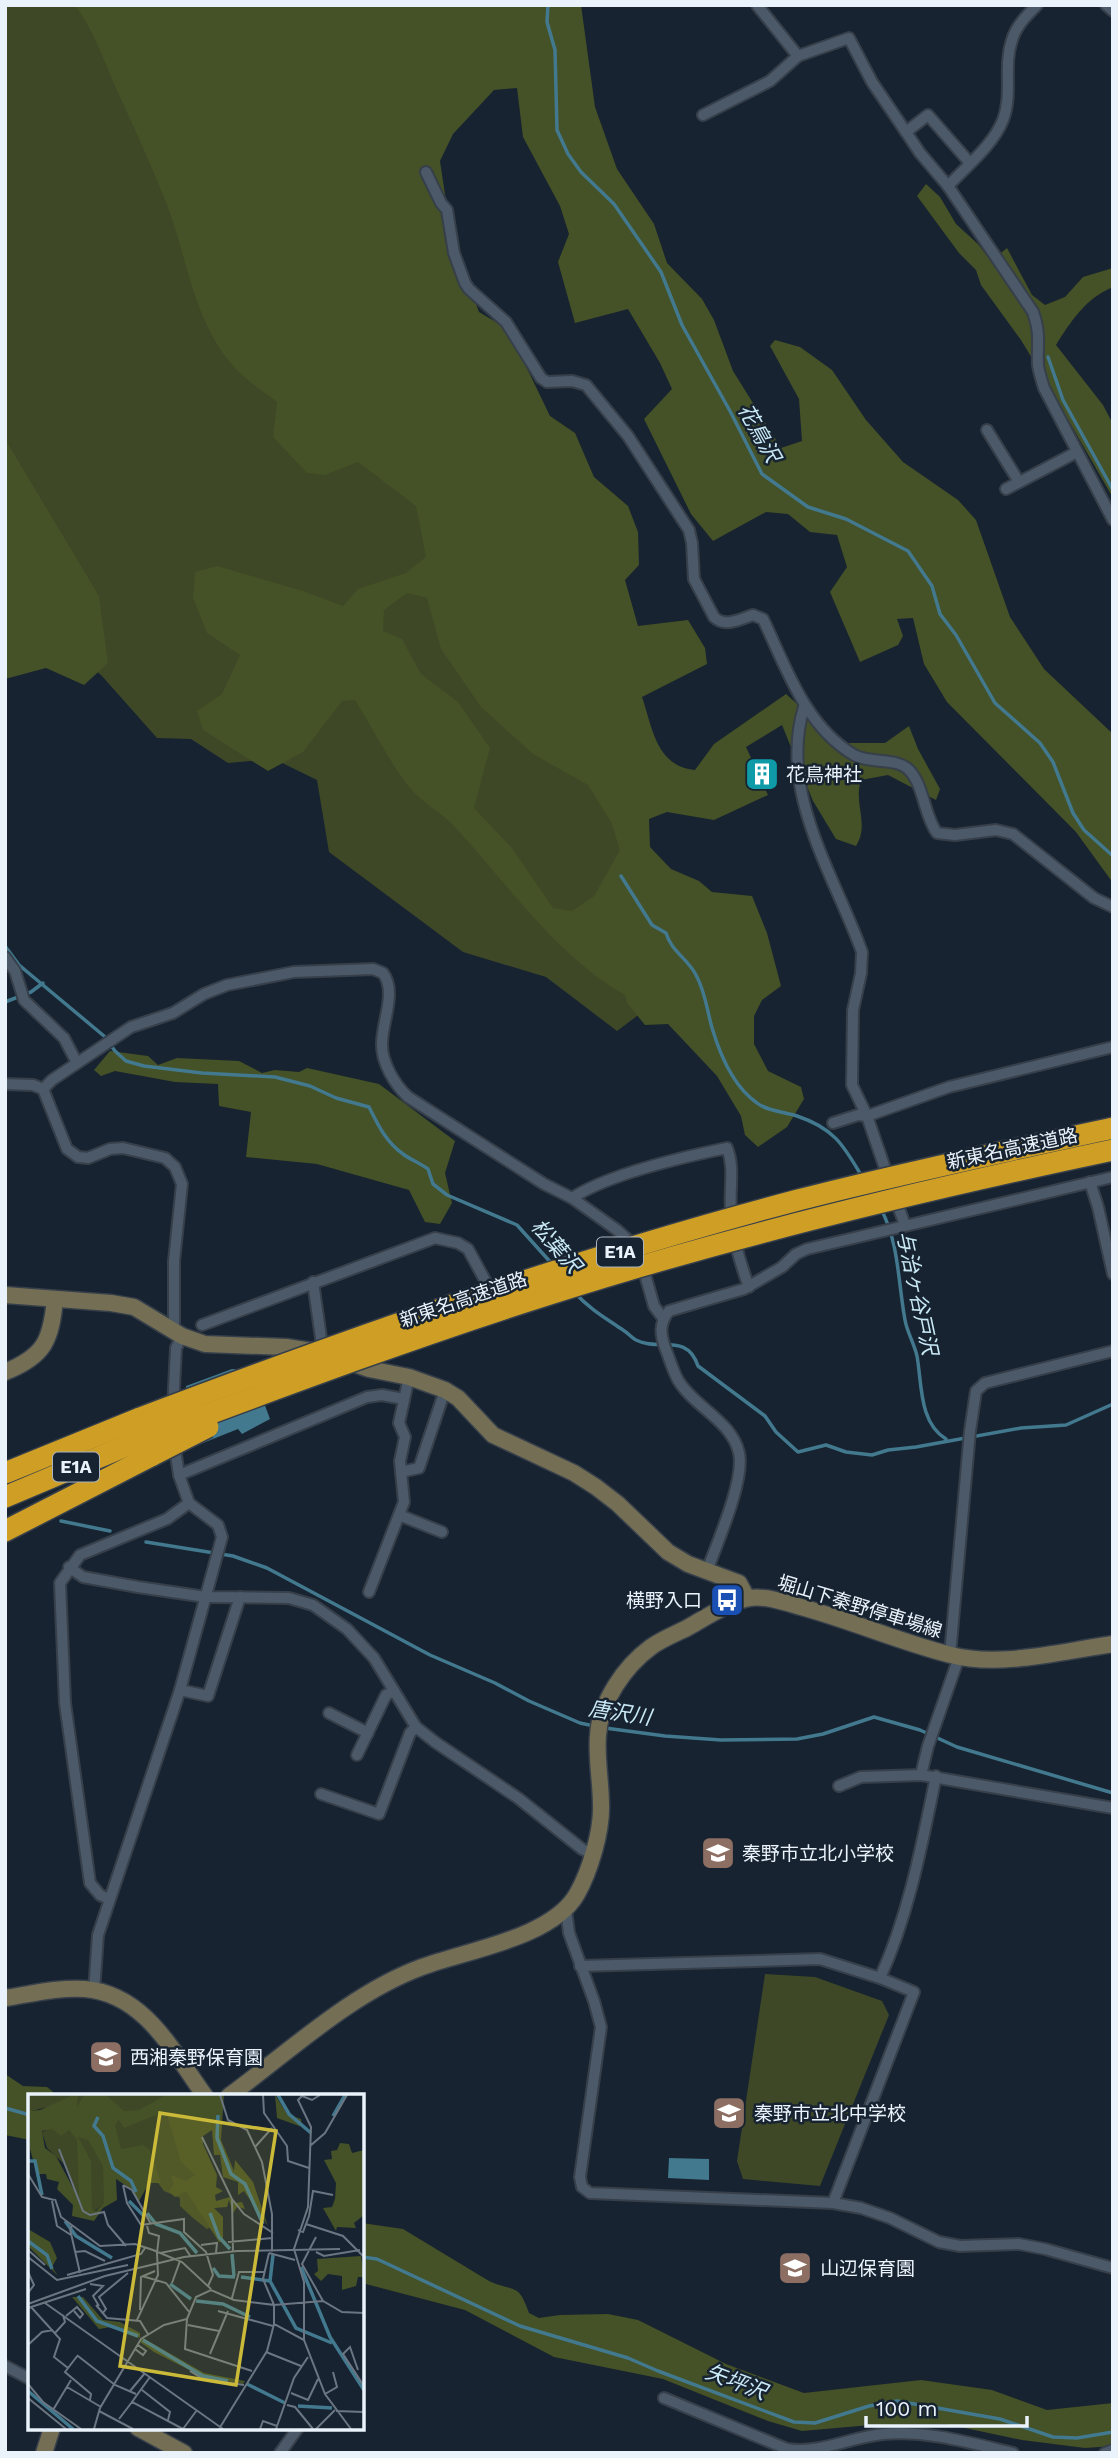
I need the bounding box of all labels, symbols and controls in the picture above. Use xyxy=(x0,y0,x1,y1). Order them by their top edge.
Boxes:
water label: 花鳥沢 xyxy=(733,399,787,469)
building icon: 花鳥神社 xyxy=(743,755,781,793)
place label: 花鳥神社 xyxy=(786,763,862,786)
street label: 新東名高速道路 xyxy=(945,1123,1080,1174)
water label: 松葉沢 xyxy=(526,1214,588,1280)
water label: 与治ヶ谷戸沢 xyxy=(892,1229,943,1360)
road number: E1A xyxy=(597,1238,643,1266)
street label: 新東名高速道路 xyxy=(397,1267,530,1332)
road number: E1A xyxy=(53,1452,99,1482)
street label: 堀山下秦野停車場線 xyxy=(775,1570,945,1642)
bus stop icon: 横野入口 xyxy=(708,1581,746,1619)
place label: 横野入口 xyxy=(626,1589,702,1612)
water label: 唐沢川 xyxy=(587,1695,655,1730)
school or university icon: 秦野市立北小学校 xyxy=(699,1834,737,1872)
place label: 秦野市立北小学校 xyxy=(742,1842,894,1865)
school or university icon: 西湘秦野保育園 xyxy=(87,2038,125,2076)
place label: 西湘秦野保育園 xyxy=(130,2046,263,2069)
inset map xyxy=(28,2094,364,2430)
school or university icon: 秦野市立北中学校 xyxy=(710,2094,748,2132)
place label: 秦野市立北中学校 xyxy=(754,2102,906,2125)
school or university icon: 山辺保育園 xyxy=(776,2249,814,2287)
place label: 山辺保育園 xyxy=(820,2257,915,2280)
water label: 矢坪沢 xyxy=(702,2359,773,2406)
scale bar xyxy=(866,2384,1027,2428)
text: 100 m xyxy=(876,2396,938,2421)

